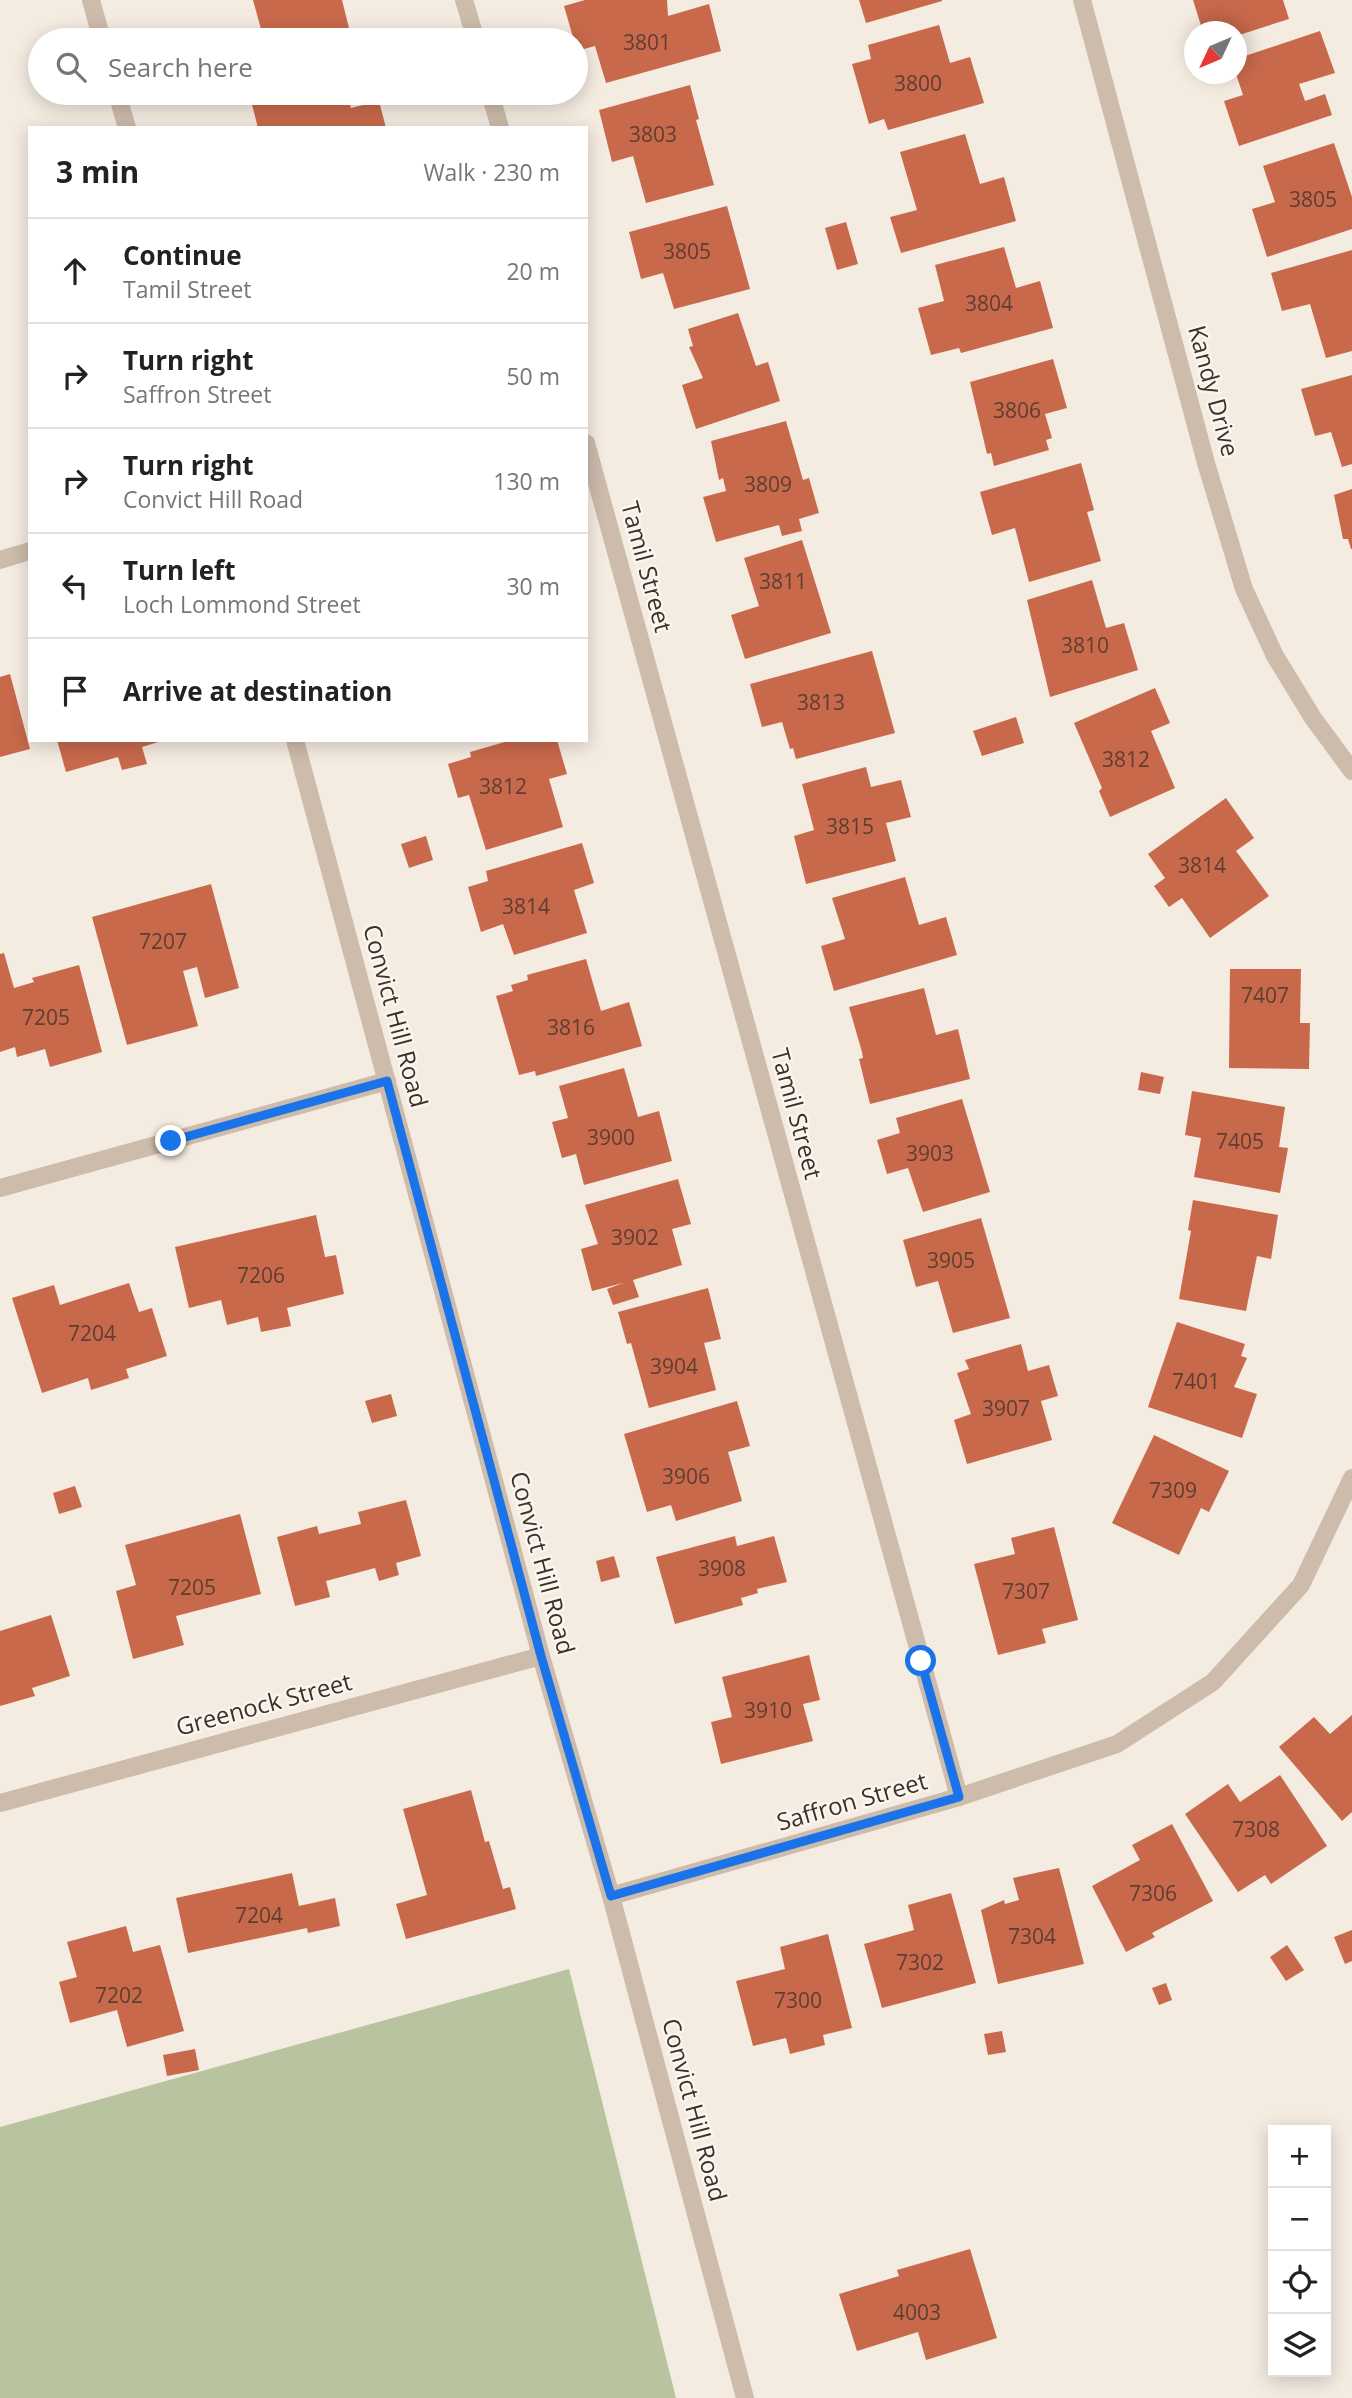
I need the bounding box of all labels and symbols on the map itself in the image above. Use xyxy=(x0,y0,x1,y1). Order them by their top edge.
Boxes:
north arrow xyxy=(1184,21,1247,84)
house number: 3801 xyxy=(623,28,671,56)
house number: 3800 xyxy=(894,69,942,97)
house number: 3803 xyxy=(629,120,677,148)
house number: 3805 xyxy=(1289,185,1337,213)
house number: 3805 xyxy=(663,237,711,265)
house number: 3804 xyxy=(965,289,1013,317)
street label: Kandy Drive xyxy=(1181,321,1248,460)
house number: 3806 xyxy=(993,396,1041,424)
house number: 3809 xyxy=(744,470,792,498)
street label: Tamil Street xyxy=(614,498,681,636)
house number: 3811 xyxy=(759,567,807,595)
house number: 3810 xyxy=(1061,631,1109,659)
house number: 3813 xyxy=(797,688,845,716)
house number: 3812 xyxy=(1102,745,1150,773)
house number: 3812 xyxy=(479,772,527,800)
house number: 3815 xyxy=(826,812,874,840)
house number: 3814 xyxy=(1178,851,1226,879)
house number: 3814 xyxy=(502,892,550,920)
street label: Convict Hill Road xyxy=(356,921,437,1111)
house number: 7207 xyxy=(139,927,187,955)
house number: 7407 xyxy=(1241,981,1289,1009)
house number: 7205 xyxy=(22,1003,70,1031)
house number: 3816 xyxy=(547,1013,595,1041)
street label: Tamil Street xyxy=(764,1045,831,1183)
house number: 3900 xyxy=(587,1123,635,1151)
route end xyxy=(155,1125,186,1156)
house number: 7405 xyxy=(1216,1127,1264,1155)
house number: 3903 xyxy=(906,1139,954,1167)
house number: 3902 xyxy=(611,1223,659,1251)
house number: 3905 xyxy=(927,1246,975,1274)
house number: 7206 xyxy=(237,1261,285,1289)
house number: 7204 xyxy=(68,1319,116,1347)
house number: 3904 xyxy=(650,1352,698,1380)
house number: 7401 xyxy=(1172,1367,1220,1395)
house number: 3907 xyxy=(982,1394,1030,1422)
house number: 3906 xyxy=(662,1462,710,1490)
street label: Convict Hill Road xyxy=(503,1468,584,1658)
house number: 7309 xyxy=(1149,1476,1197,1504)
house number: 3908 xyxy=(698,1554,746,1582)
house number: 7205 xyxy=(168,1573,216,1601)
house number: 7307 xyxy=(1002,1577,1050,1605)
route start xyxy=(905,1645,936,1676)
street label: Greenock Street xyxy=(172,1664,355,1743)
house number: 3910 xyxy=(744,1696,792,1724)
street label: Saffron Street xyxy=(773,1763,931,1838)
house number: 7308 xyxy=(1232,1815,1280,1843)
house number: 7306 xyxy=(1129,1879,1177,1907)
house number: 7204 xyxy=(235,1901,283,1929)
house number: 7304 xyxy=(1008,1922,1056,1950)
house number: 7302 xyxy=(896,1948,944,1976)
house number: 7202 xyxy=(95,1981,143,2009)
house number: 7300 xyxy=(774,1986,822,2014)
street label: Convict Hill Road xyxy=(655,2015,736,2205)
house number: 4003 xyxy=(893,2298,941,2326)

